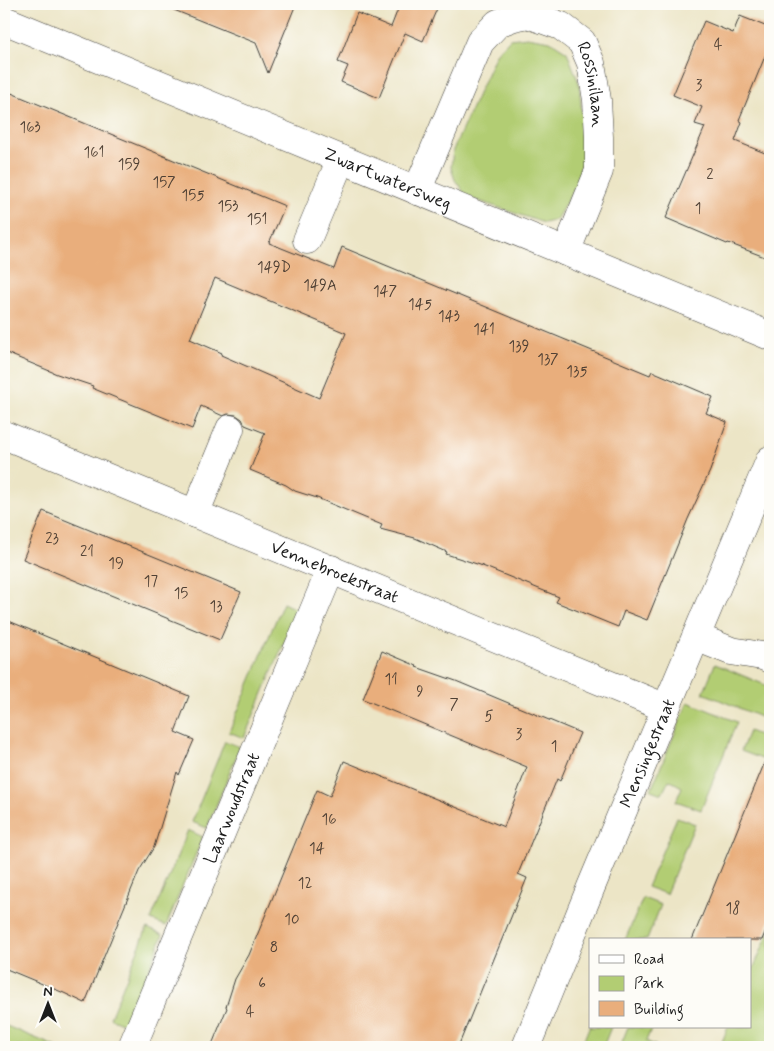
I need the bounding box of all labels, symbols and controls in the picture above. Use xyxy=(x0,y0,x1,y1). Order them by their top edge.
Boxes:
house number: 4 xyxy=(714,35,723,55)
street label: Rossinilaan xyxy=(570,38,609,128)
house number: 3 xyxy=(696,76,703,96)
house number: 163 xyxy=(19,118,41,138)
street label: Zwartwatersweg xyxy=(320,142,455,216)
house number: 161 xyxy=(84,143,104,163)
house number: 159 xyxy=(118,155,140,175)
house number: 2 xyxy=(706,165,714,185)
house number: 157 xyxy=(152,173,176,193)
house number: 155 xyxy=(181,186,205,206)
house number: 153 xyxy=(218,197,238,217)
house number: 1 xyxy=(695,199,701,219)
house number: 151 xyxy=(247,210,267,230)
house number: 149D xyxy=(257,258,291,278)
house number: 149A xyxy=(303,276,337,296)
house number: 147 xyxy=(373,282,397,302)
house number: 145 xyxy=(408,295,432,315)
house number: 143 xyxy=(438,307,460,327)
house number: 141 xyxy=(473,320,495,340)
house number: 139 xyxy=(509,337,529,357)
house number: 137 xyxy=(537,350,559,370)
house number: 135 xyxy=(566,362,588,382)
house number: 23 xyxy=(45,529,59,549)
street label: Vennebroekstraat xyxy=(267,535,403,610)
house number: 21 xyxy=(80,542,94,562)
house number: 19 xyxy=(108,554,124,574)
house number: 17 xyxy=(144,572,159,592)
house number: 15 xyxy=(174,584,188,604)
house number: 13 xyxy=(209,597,223,617)
house number: 11 xyxy=(384,670,398,690)
house number: 9 xyxy=(416,682,424,702)
house number: 7 xyxy=(449,695,459,715)
street label: Mensingestraat xyxy=(615,695,682,812)
house number: 5 xyxy=(484,707,494,727)
house number: 3 xyxy=(516,725,523,745)
house number: 1 xyxy=(551,737,557,757)
street label: Laarwoudstraat xyxy=(199,749,266,868)
house number: 16 xyxy=(321,810,337,830)
house number: 14 xyxy=(309,839,325,859)
house number: 12 xyxy=(298,874,312,894)
house number: 18 xyxy=(726,899,740,919)
house number: 10 xyxy=(284,910,300,930)
house number: 8 xyxy=(270,938,278,958)
legend xyxy=(589,938,752,1028)
text: Road xyxy=(634,950,664,970)
house number: 6 xyxy=(258,974,266,994)
text: Park xyxy=(634,974,664,994)
north arrow xyxy=(22,978,72,1028)
text: N xyxy=(43,983,53,1001)
text: Building xyxy=(634,1000,684,1021)
house number: 4 xyxy=(246,1002,255,1022)

